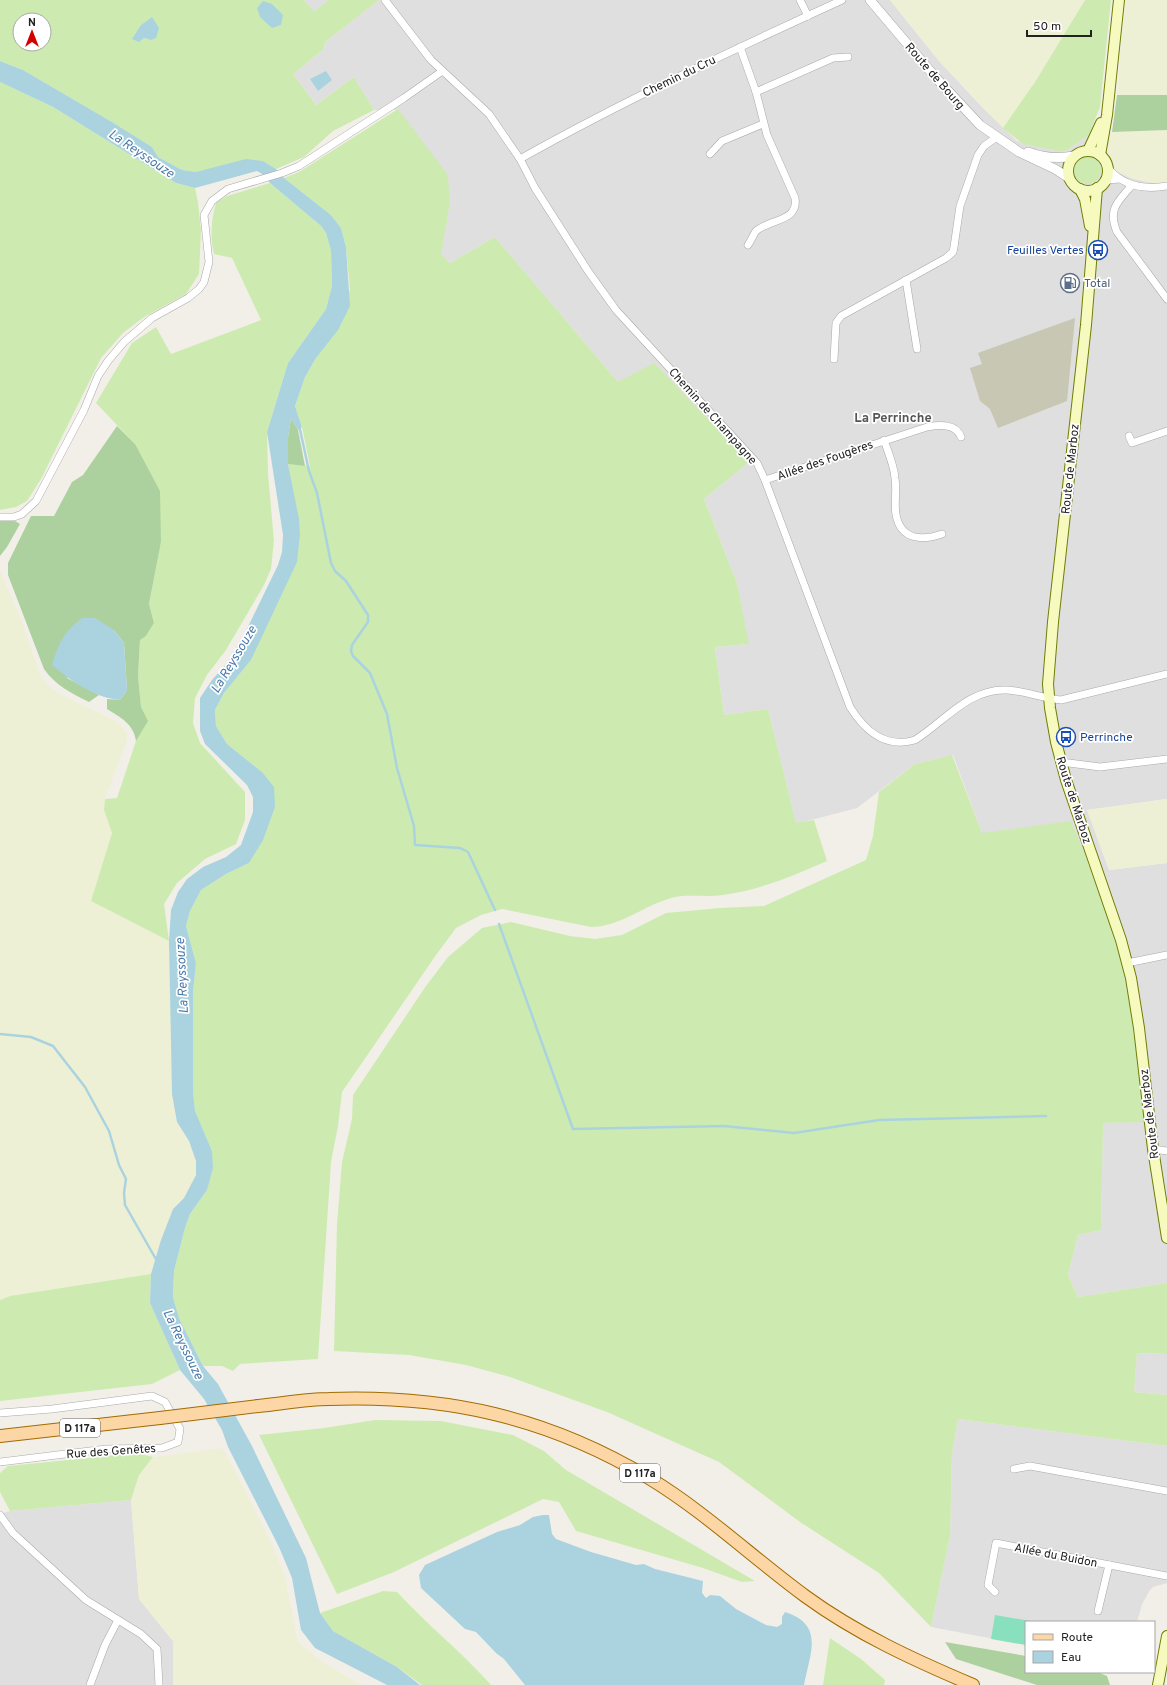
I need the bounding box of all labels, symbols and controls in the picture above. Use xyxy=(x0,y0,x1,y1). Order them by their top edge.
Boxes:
north arrow xyxy=(12,12,52,52)
scale bar xyxy=(1027,12,1091,38)
text: N xyxy=(28,16,36,30)
text: 50 m xyxy=(1033,19,1061,35)
street label: Route de Bourg xyxy=(901,40,968,113)
street label: Chemin du Cru xyxy=(640,52,719,102)
water label: La Reyssouze xyxy=(105,127,177,183)
bus stop icon: Feuilles Vertes xyxy=(1087,239,1109,261)
place label: Feuilles Vertes xyxy=(1007,243,1084,259)
fuel station icon: Total xyxy=(1059,272,1081,294)
place label: Total xyxy=(1084,276,1110,292)
street label: Chemin de Champagne xyxy=(664,365,760,469)
district label: La Perrinche xyxy=(854,411,932,427)
street label: Route de Marboz xyxy=(1058,423,1084,515)
street label: Allée des Fougères xyxy=(775,437,875,485)
water label: La Reyssouze xyxy=(208,623,261,697)
bus stop icon: Perrinche xyxy=(1055,726,1077,748)
place label: Perrinche xyxy=(1080,730,1133,746)
street label: Route de Marboz xyxy=(1051,755,1095,846)
water label: La Reyssouze xyxy=(173,937,193,1014)
street label: Route de Marboz xyxy=(1137,1068,1163,1160)
water label: La Reyssouze xyxy=(158,1307,206,1383)
road number: D 117a xyxy=(60,1419,100,1437)
street label: Rue des Genêtes xyxy=(66,1441,157,1463)
road number: D 117a xyxy=(620,1464,660,1482)
street label: Allée du Buidon xyxy=(1013,1540,1099,1572)
legend xyxy=(1025,1621,1155,1673)
text: Route xyxy=(1061,1630,1093,1646)
text: Eau xyxy=(1061,1650,1081,1666)

